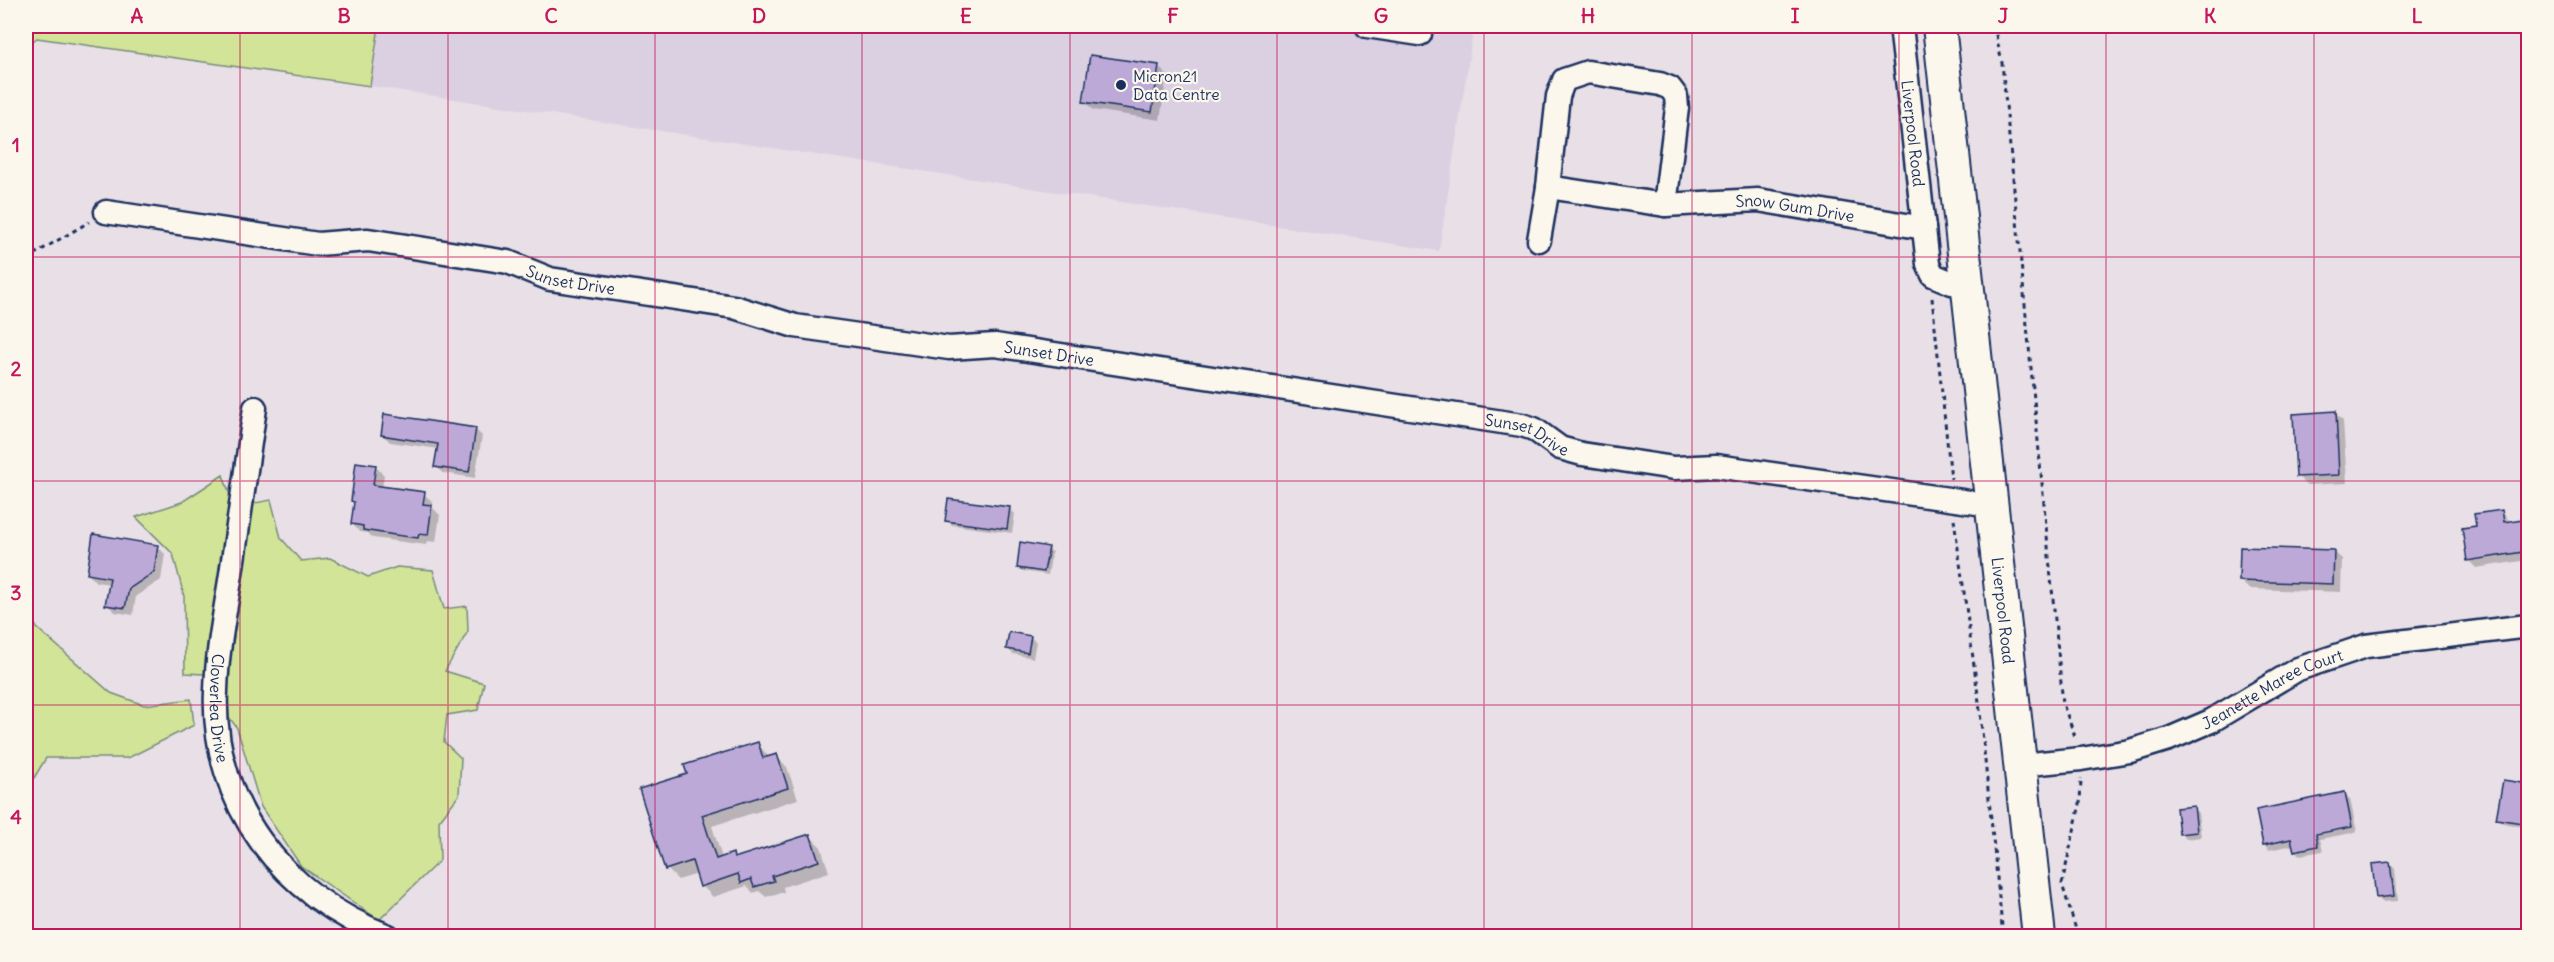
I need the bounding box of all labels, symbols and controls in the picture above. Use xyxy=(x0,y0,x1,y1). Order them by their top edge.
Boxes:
text: A xyxy=(131,3,144,28)
text: B xyxy=(337,3,351,28)
text: C xyxy=(544,3,558,28)
text: D xyxy=(752,3,766,28)
text: E xyxy=(960,3,972,28)
text: F xyxy=(1167,3,1179,28)
text: G xyxy=(1374,3,1388,28)
text: H xyxy=(1581,3,1595,28)
text: I xyxy=(1791,3,1800,28)
text: J xyxy=(1998,3,2009,28)
text: K xyxy=(2204,3,2217,28)
text: L xyxy=(2412,3,2423,28)
place label: Micron21 Data Centre xyxy=(1133,66,1220,104)
marker: Micron21 Data Centre xyxy=(1114,78,1128,92)
street label: Liverpool Road xyxy=(1897,79,1929,188)
text: 1 xyxy=(12,132,20,157)
street label: Snow Gum Drive xyxy=(1735,189,1856,226)
street label: Sunset Drive xyxy=(523,260,616,299)
street label: Sunset Drive xyxy=(1003,337,1095,370)
text: 2 xyxy=(11,356,22,381)
street label: Sunset Drive xyxy=(1483,409,1570,460)
street label: Liverpool Road xyxy=(1987,556,2019,665)
text: 3 xyxy=(10,580,22,605)
street label: Jeanette Maree Court xyxy=(2199,644,2346,734)
street label: Cloverlea Drive xyxy=(206,653,233,765)
text: 4 xyxy=(10,804,22,829)

